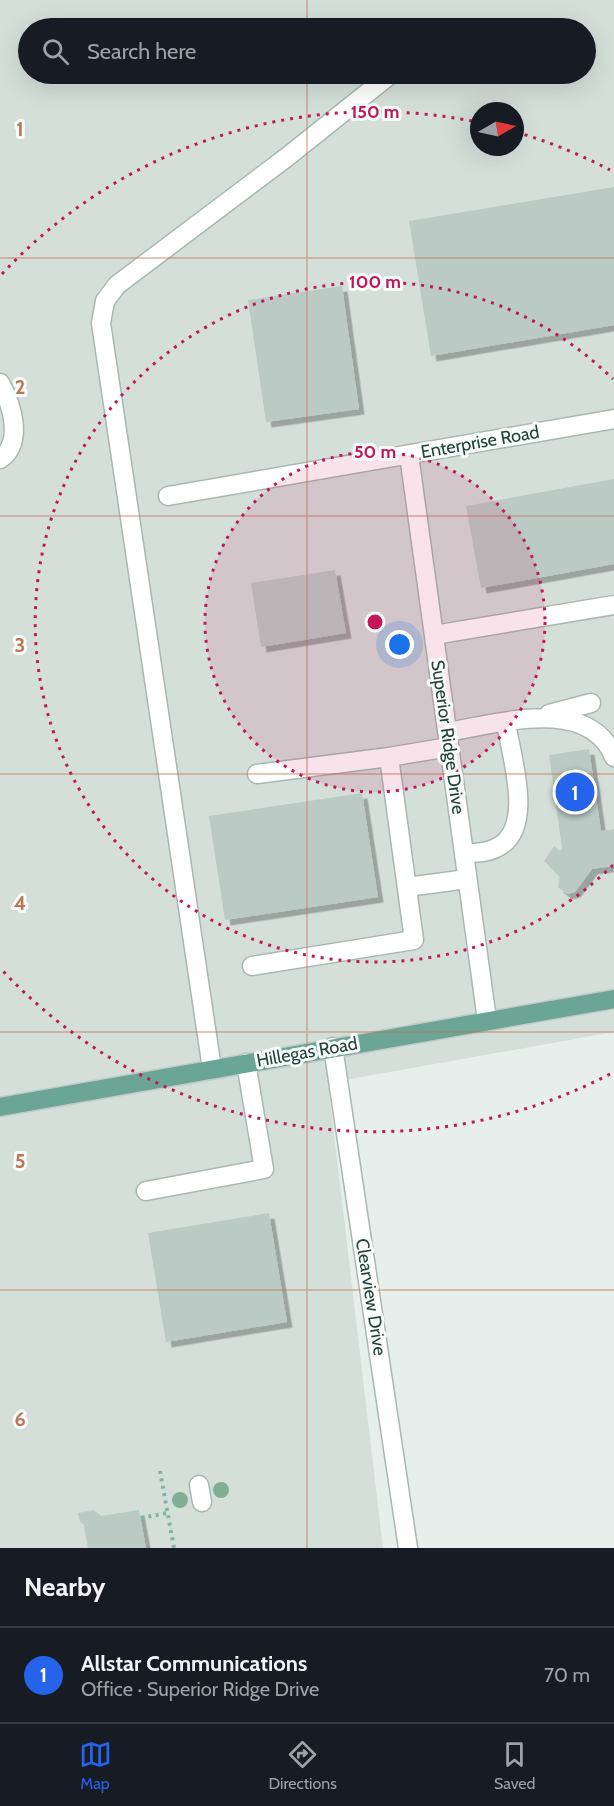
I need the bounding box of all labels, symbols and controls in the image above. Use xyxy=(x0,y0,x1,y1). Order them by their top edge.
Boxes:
search box xyxy=(18,18,596,84)
icon: search xyxy=(39,35,72,68)
text: Search here xyxy=(87,38,196,65)
text: 150 m xyxy=(351,101,399,123)
north arrow xyxy=(470,102,524,156)
text: 1 xyxy=(16,117,24,141)
text: 100 m xyxy=(349,271,401,293)
text: 2 xyxy=(15,375,25,399)
street label: Enterprise Road xyxy=(419,421,541,463)
text: 50 m xyxy=(354,441,396,463)
centre of rings xyxy=(365,612,385,632)
your location xyxy=(385,630,414,659)
text: 3 xyxy=(15,633,25,657)
street label: Superior Ridge Drive xyxy=(426,659,470,815)
pin: 1 xyxy=(556,770,594,814)
text: 4 xyxy=(14,891,26,915)
street label: Hillegas Road xyxy=(255,1032,359,1072)
text: 5 xyxy=(15,1149,25,1173)
street label: Clearview Drive xyxy=(351,1237,391,1357)
text: 6 xyxy=(14,1407,26,1431)
text: Nearby xyxy=(24,1571,105,1603)
text: Allstar Communications xyxy=(81,1650,307,1677)
text: 1 xyxy=(40,1663,47,1687)
text: 70 m xyxy=(544,1663,590,1687)
text: Office · Superior Ridge Drive xyxy=(81,1677,319,1701)
tab: Map xyxy=(79,1738,112,1793)
tab: Directions xyxy=(269,1738,337,1793)
tab: Saved xyxy=(494,1738,535,1793)

